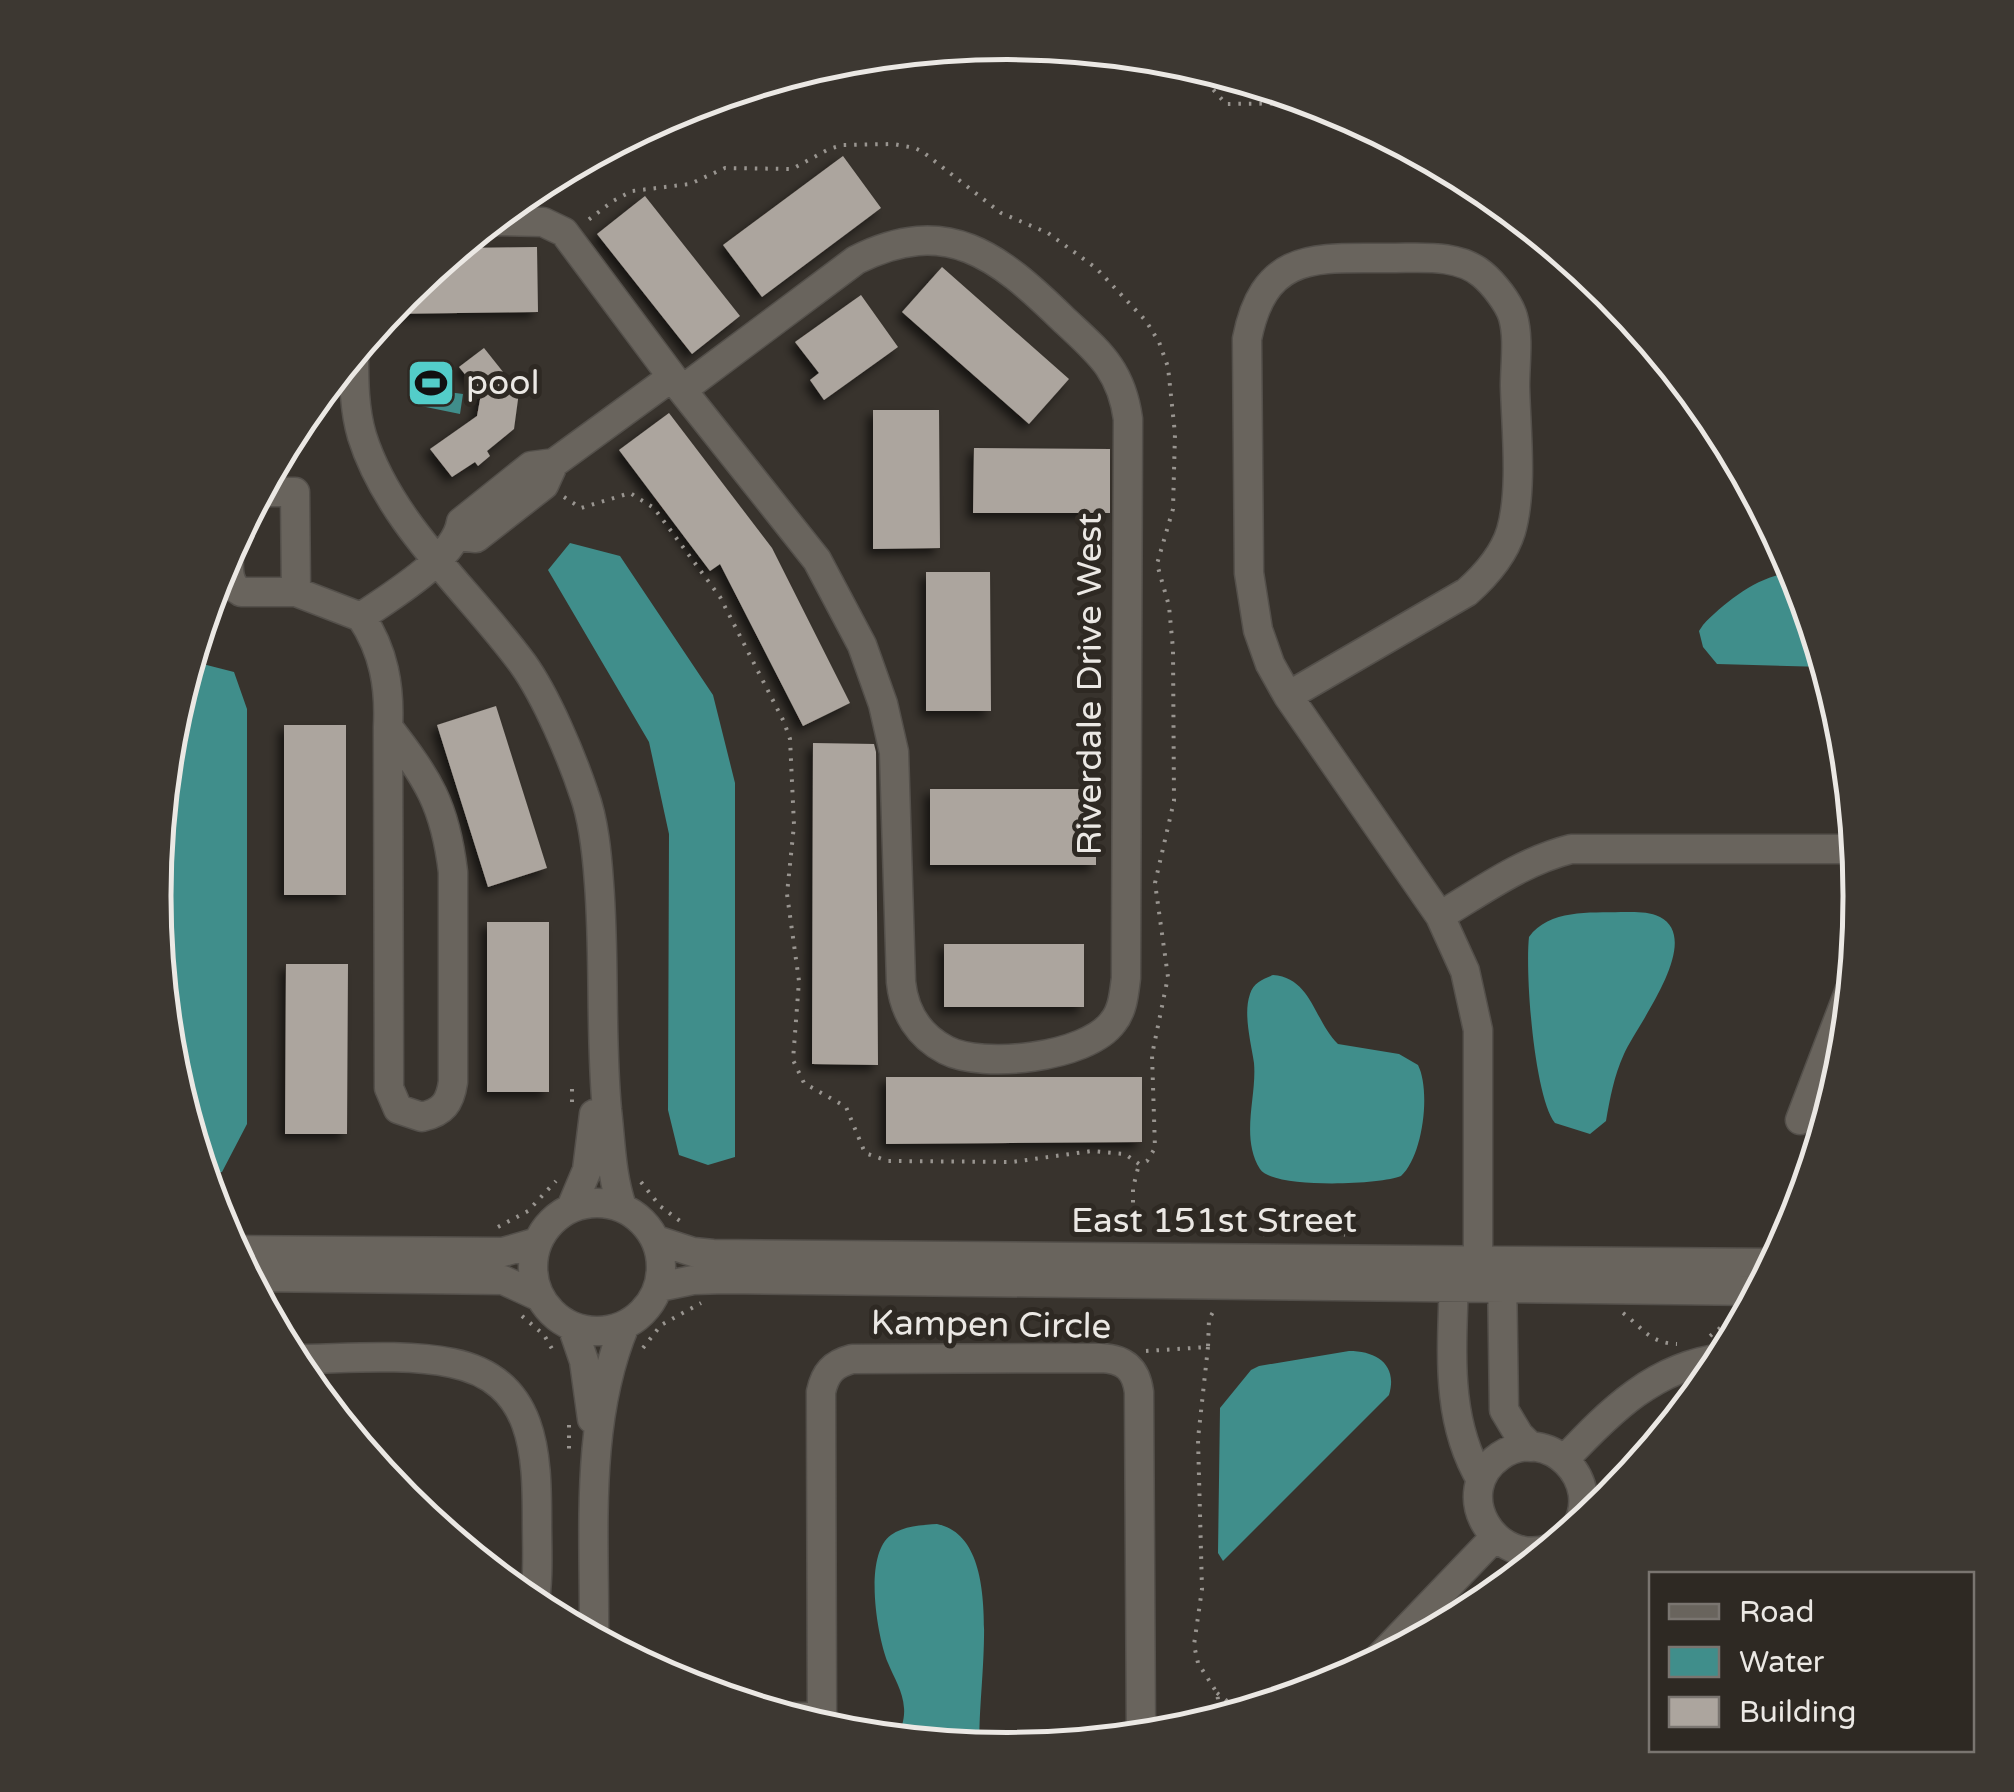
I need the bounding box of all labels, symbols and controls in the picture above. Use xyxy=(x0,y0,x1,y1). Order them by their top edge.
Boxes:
sports icon: pool xyxy=(405,357,457,409)
place label: pool xyxy=(466,362,539,404)
street label: Riverdale Drive West xyxy=(1069,513,1111,855)
street label: East 151st Street xyxy=(1071,1200,1357,1242)
street label: Kampen Circle xyxy=(870,1302,1112,1348)
legend xyxy=(1649,1572,1974,1752)
text: Road xyxy=(1739,1594,1814,1631)
text: Water xyxy=(1739,1644,1825,1681)
text: Building xyxy=(1739,1694,1856,1731)

